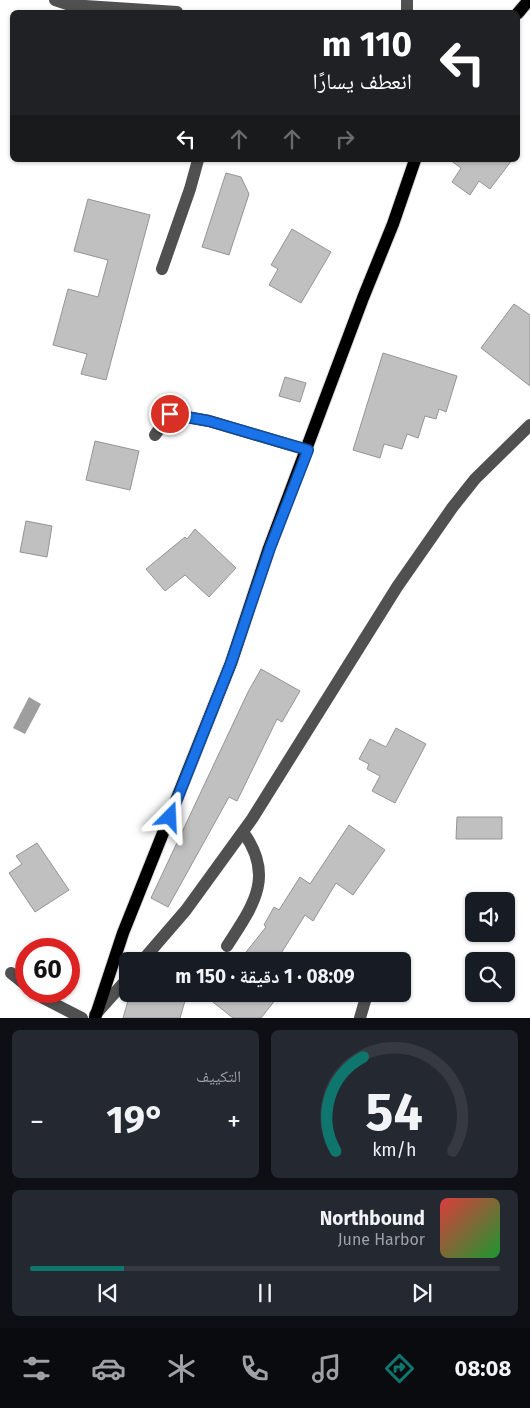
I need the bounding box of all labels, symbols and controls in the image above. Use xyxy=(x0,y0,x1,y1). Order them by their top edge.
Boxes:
text: 110 m xyxy=(322,23,412,65)
icon: left xyxy=(430,30,495,95)
text: انعطف يسارًا xyxy=(313,68,412,95)
icon: left xyxy=(172,125,200,153)
icon: ahead xyxy=(225,125,253,153)
icon: ahead xyxy=(278,125,306,153)
icon: right xyxy=(331,125,359,153)
pin xyxy=(149,393,191,435)
icon: arrive xyxy=(156,400,184,428)
position arrow xyxy=(143,790,195,842)
map controls xyxy=(465,892,515,1002)
button: sound xyxy=(465,892,515,942)
speed limit sign: 60 xyxy=(15,938,80,1003)
button: search xyxy=(465,952,515,1002)
text: 08:09 · 1 دقيقة · 150 m xyxy=(175,965,355,988)
text: التكييف xyxy=(196,1067,241,1086)
text: 54 xyxy=(366,1081,423,1144)
text: 19° xyxy=(106,1097,165,1143)
text: − xyxy=(30,1105,44,1138)
text: + xyxy=(227,1105,241,1138)
text: km/h xyxy=(372,1139,417,1161)
text: Northbound xyxy=(320,1207,425,1230)
text: June Harbor xyxy=(338,1230,425,1249)
icon: previous xyxy=(94,1279,122,1307)
icon: pause xyxy=(251,1279,279,1307)
icon: next xyxy=(408,1279,436,1307)
icon: filters xyxy=(19,1351,54,1386)
icon: car xyxy=(91,1351,126,1386)
icon: climate xyxy=(164,1351,199,1386)
icon: phone xyxy=(237,1351,272,1386)
icon: music xyxy=(309,1351,344,1386)
icon: directions xyxy=(382,1351,417,1386)
text: 08:08 xyxy=(455,1355,511,1382)

